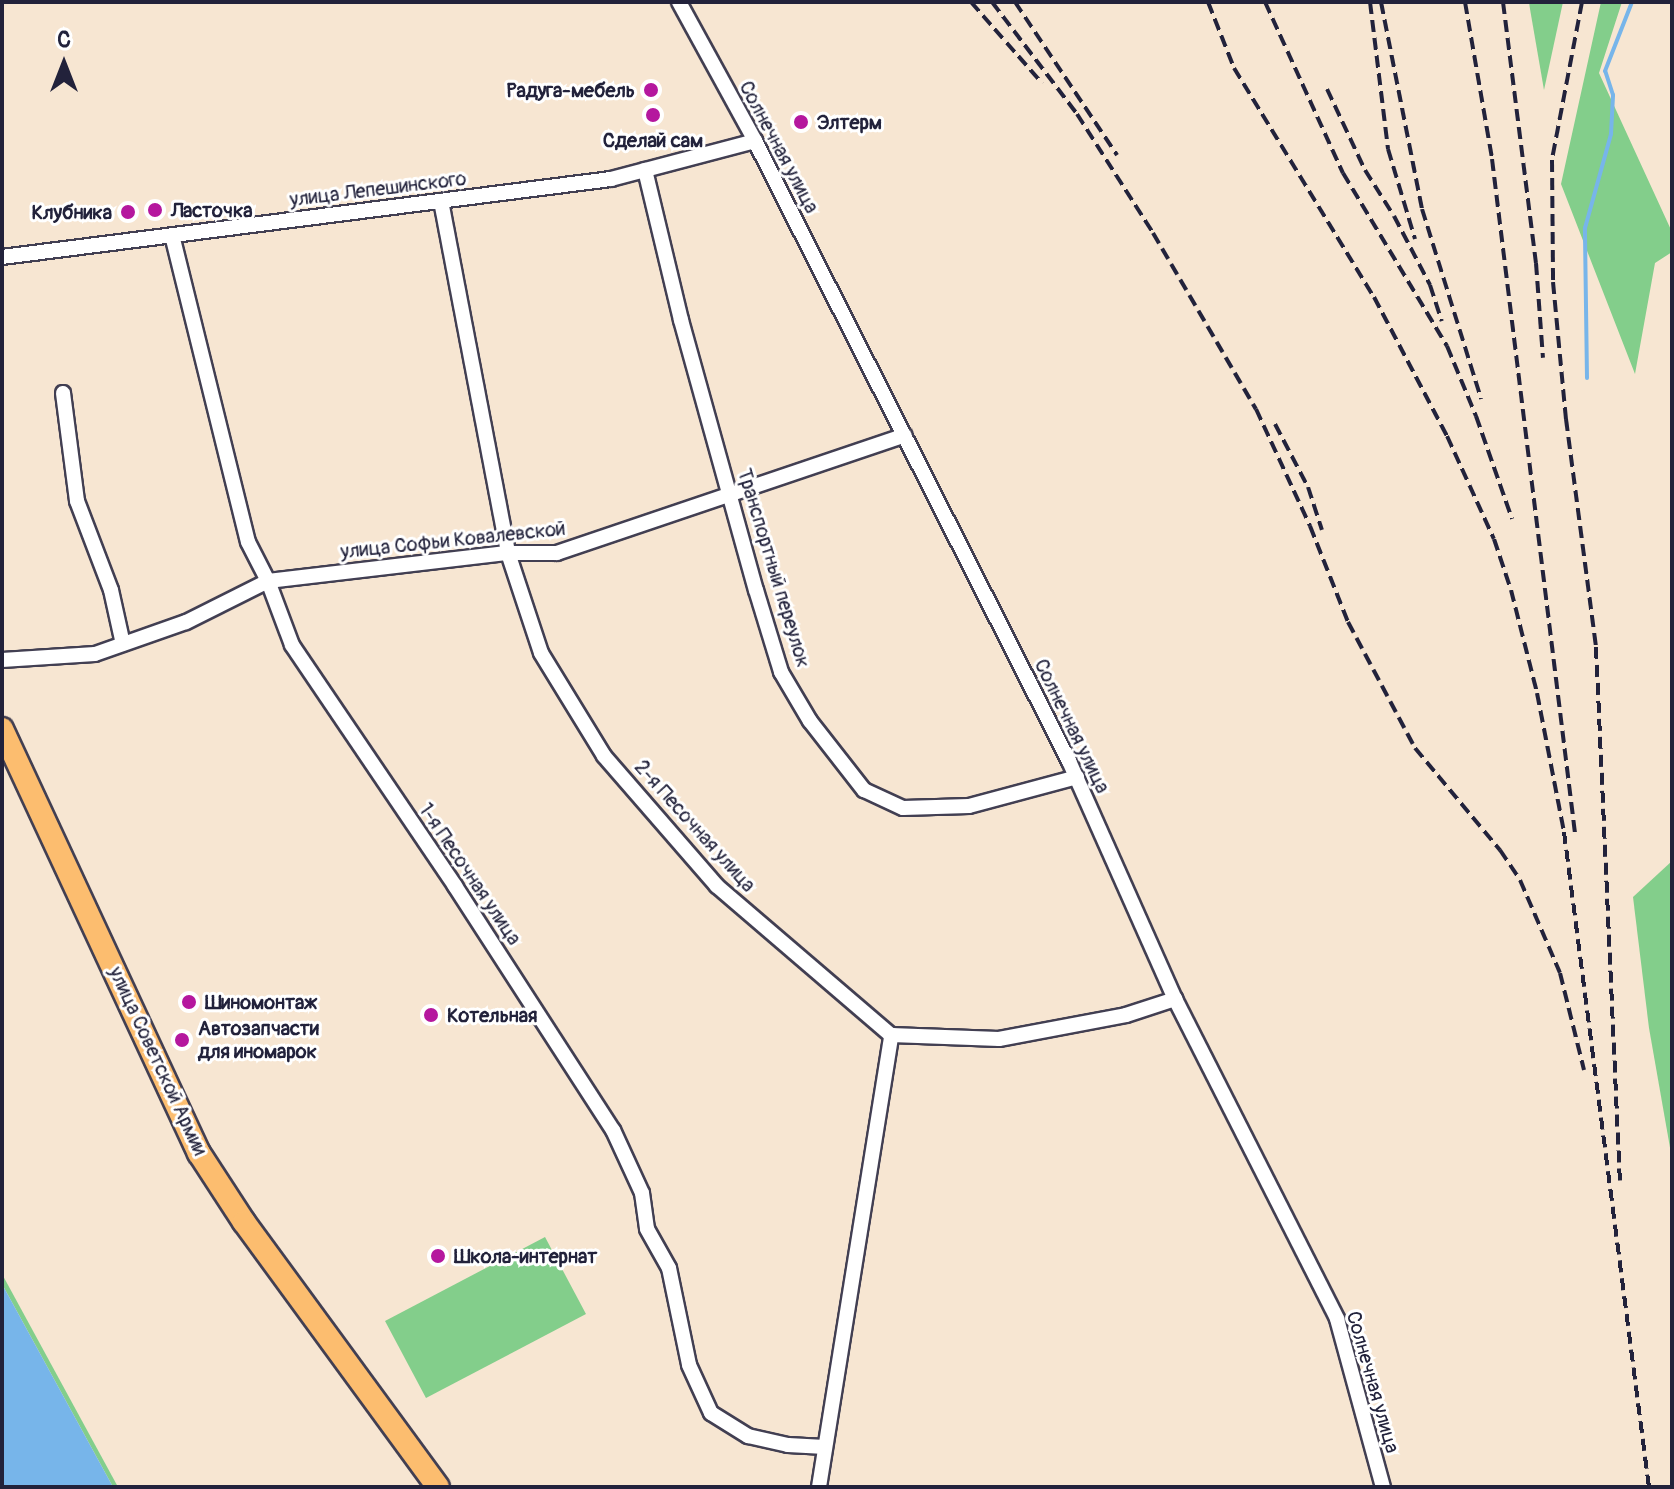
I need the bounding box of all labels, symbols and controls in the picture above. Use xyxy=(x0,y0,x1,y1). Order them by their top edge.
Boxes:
north arrow xyxy=(24,24,104,104)
text: С xyxy=(57,26,71,54)
street label: Солнечная улица xyxy=(734,77,824,217)
place label: Радуга-мебель xyxy=(506,78,635,102)
marker: Радуга-мебель xyxy=(642,81,660,99)
marker: Сделай сам xyxy=(644,106,662,124)
place label: Элтерм xyxy=(817,110,882,134)
marker: Элтерм xyxy=(792,113,810,131)
place label: Сделай сам xyxy=(603,128,703,152)
street label: улица Лепешинского xyxy=(288,166,468,212)
place label: Ласточка xyxy=(171,198,253,222)
place label: Клубника xyxy=(31,200,112,224)
marker: Ласточка xyxy=(146,201,164,219)
marker: Клубника xyxy=(119,203,137,221)
street label: Транспортный переулок xyxy=(732,466,816,670)
street label: улица Софьи Ковалевской xyxy=(339,516,567,564)
street label: Солнечная улица xyxy=(1029,655,1115,797)
street label: 2-я Песочная улица xyxy=(630,755,760,897)
street label: 1-я Песочная улица xyxy=(414,799,526,949)
street label: улица Советской Армии xyxy=(104,963,212,1159)
place label: Шиномонтаж xyxy=(205,990,317,1014)
marker: Шиномонтаж xyxy=(180,993,198,1011)
place label: Котельная xyxy=(447,1003,538,1027)
marker: Котельная xyxy=(422,1006,440,1024)
place label: Автозапчасти для иномарок xyxy=(198,1016,319,1063)
marker: Автозапчасти для иномарок xyxy=(173,1031,191,1049)
place label: Школа-интернат xyxy=(454,1244,597,1268)
marker: Школа-интернат xyxy=(429,1247,447,1265)
street label: Солнечная улица xyxy=(1341,1308,1405,1456)

